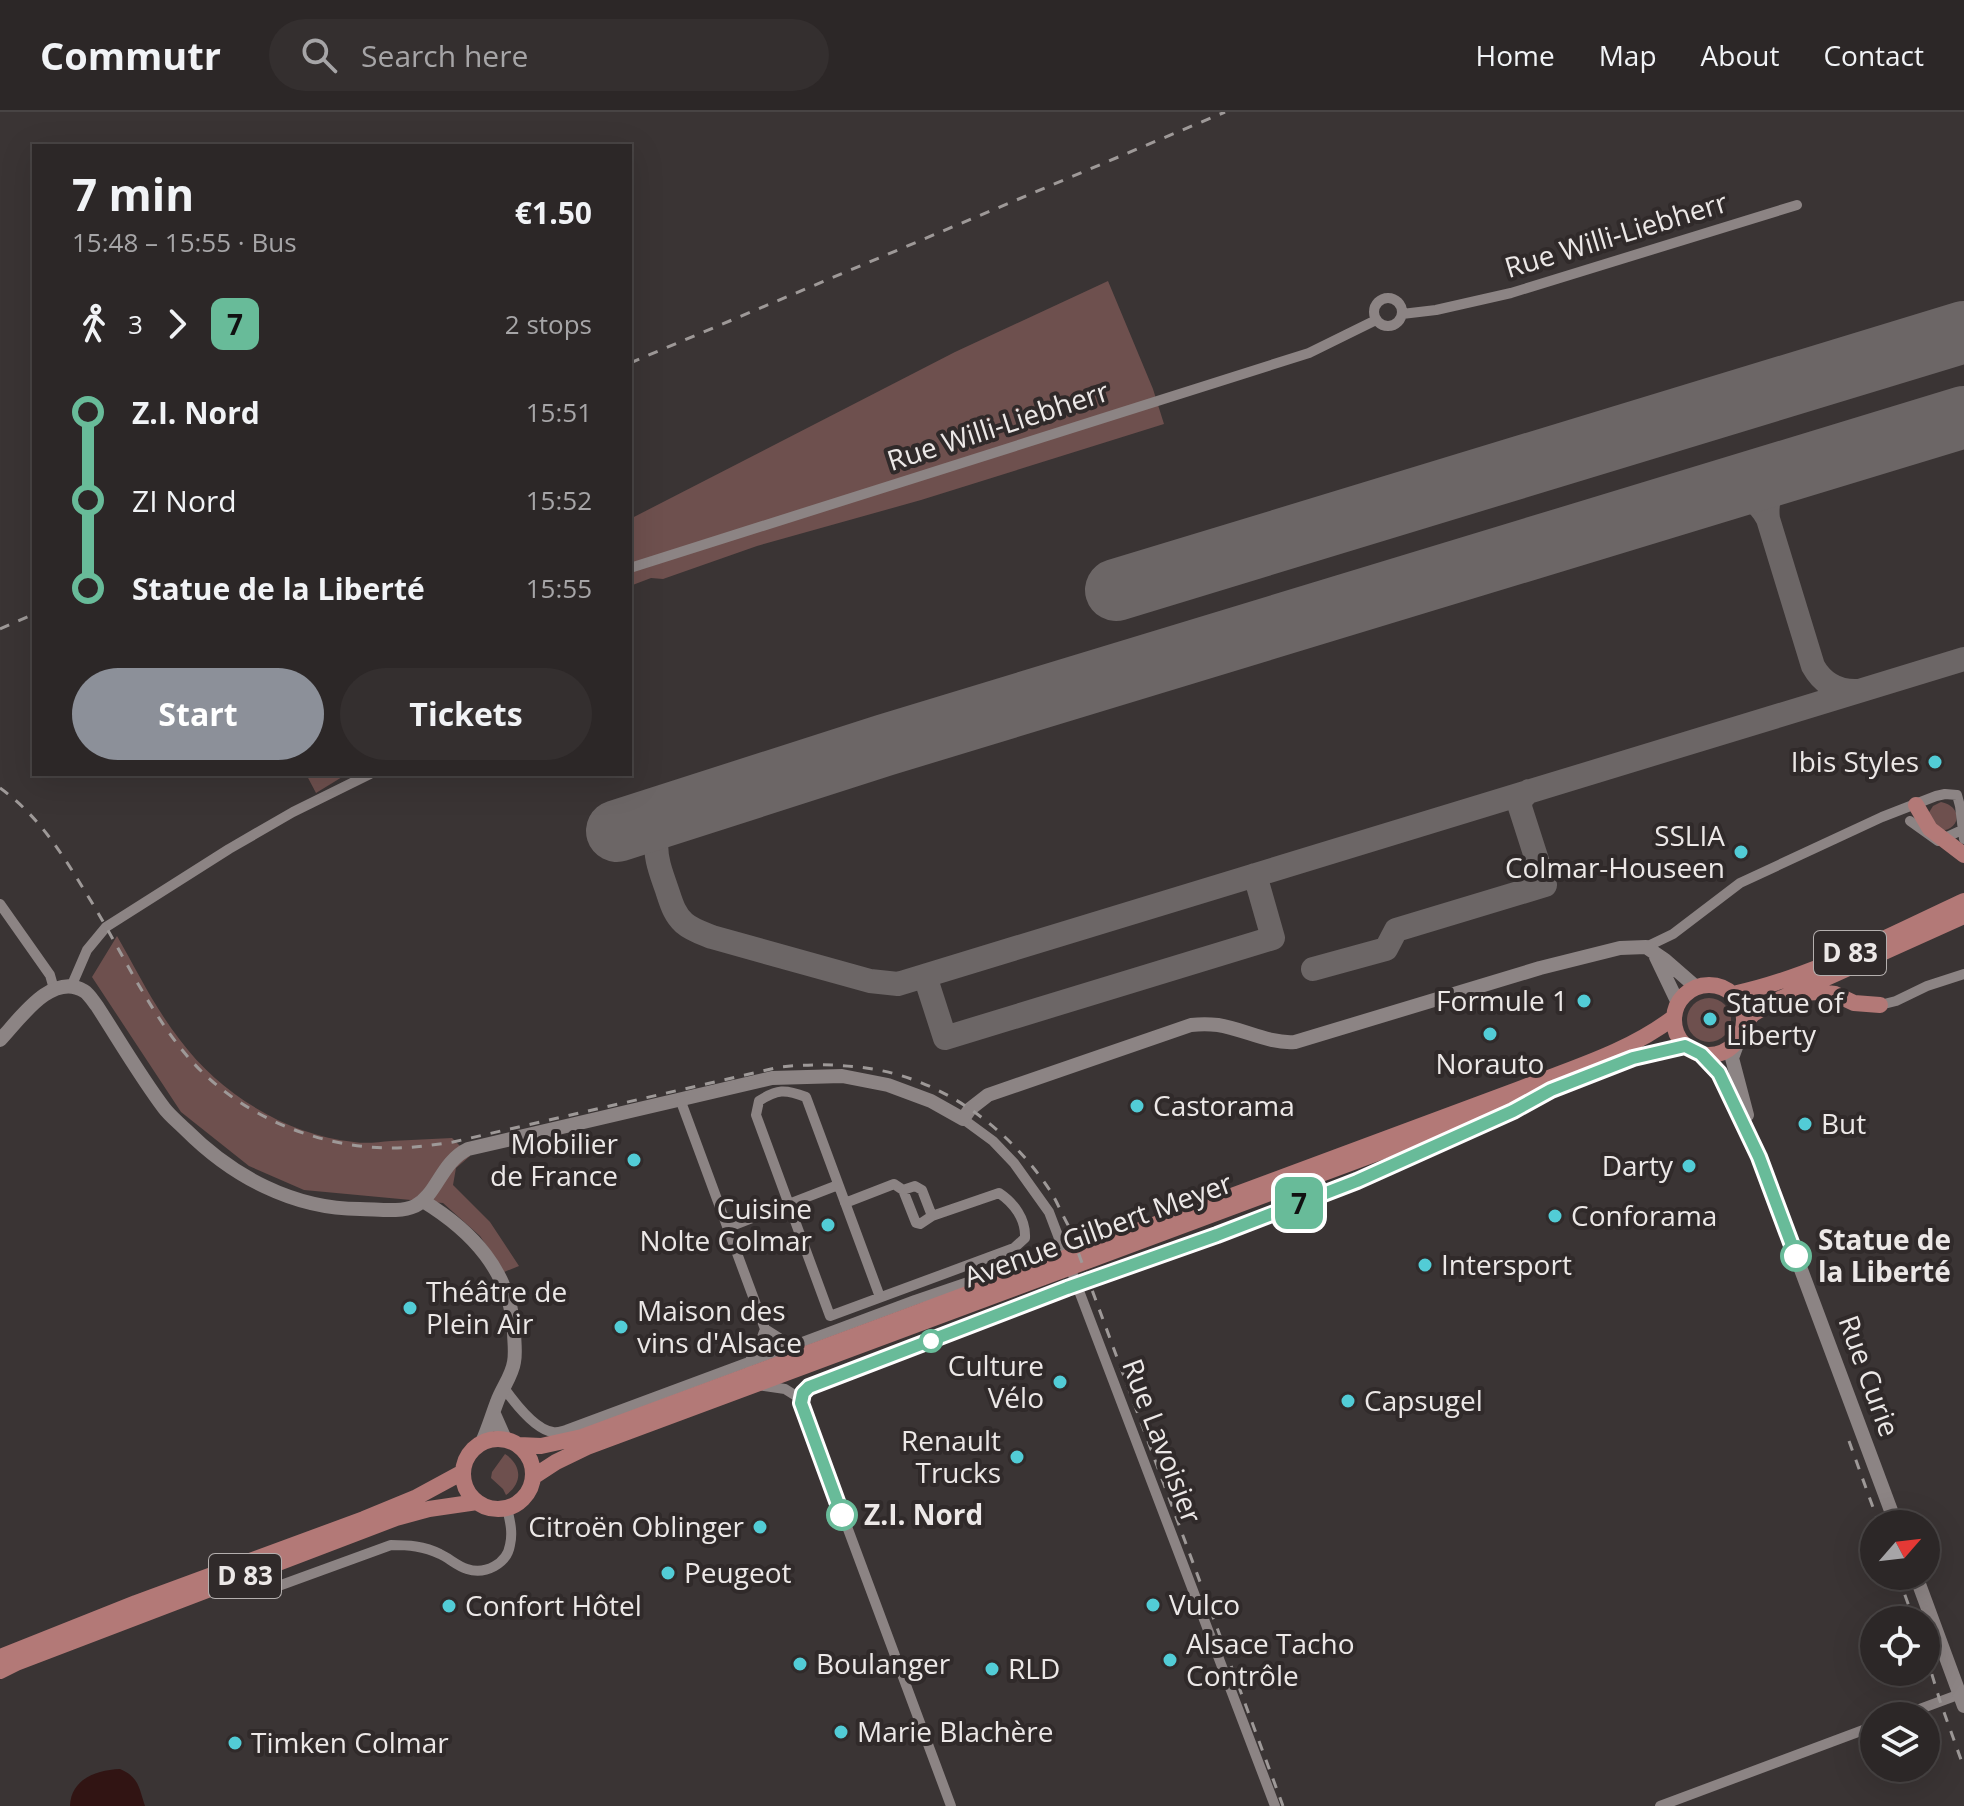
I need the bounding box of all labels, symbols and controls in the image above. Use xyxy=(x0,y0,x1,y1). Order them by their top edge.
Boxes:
search box xyxy=(269,19,829,91)
text: Commutr xyxy=(40,29,221,81)
icon: search xyxy=(297,33,341,77)
text: Search here xyxy=(361,35,528,76)
text: Home xyxy=(1476,36,1555,74)
text: Map xyxy=(1599,36,1657,74)
text: About xyxy=(1701,36,1779,74)
text: Contact xyxy=(1823,36,1924,74)
text: 7 min xyxy=(72,164,194,224)
street label: Rue Willi-Liebherr xyxy=(1500,182,1732,286)
text: €1.50 xyxy=(515,192,592,233)
text: 15:48 – 15:55 · Bus xyxy=(72,224,297,260)
icon: walk xyxy=(72,302,116,346)
icon: forward xyxy=(155,302,199,346)
text: 7 xyxy=(227,305,243,343)
text: 3 xyxy=(128,306,143,342)
text: 2 stops xyxy=(505,306,592,342)
street label: Rue Willi-Liebherr xyxy=(882,371,1114,479)
text: Z.I. Nord xyxy=(132,392,260,433)
text: 15:51 xyxy=(526,394,592,430)
text: ZI Nord xyxy=(132,480,237,521)
text: 15:52 xyxy=(526,482,592,518)
text: Statue de la Liberté xyxy=(132,568,425,609)
text: 15:55 xyxy=(526,570,592,606)
button: Start xyxy=(72,668,324,760)
button: Tickets xyxy=(340,668,592,760)
place label: Ibis Styles xyxy=(1791,742,1919,780)
marker: Ibis Styles xyxy=(1926,753,1944,771)
place label: SSLIA Colmar-Houseen xyxy=(1505,816,1725,886)
marker: SSLIA Colmar-Houseen xyxy=(1732,843,1750,861)
road number: D 83 xyxy=(1814,931,1886,975)
place label: Formule 1 xyxy=(1436,981,1568,1019)
place label: Statue of Liberty xyxy=(1726,983,1845,1053)
marker: Formule 1 xyxy=(1575,992,1593,1010)
marker: Statue of Liberty xyxy=(1701,1010,1719,1028)
marker: Norauto xyxy=(1481,1025,1499,1043)
place label: Norauto xyxy=(1436,1044,1544,1082)
place label: Castorama xyxy=(1153,1086,1295,1124)
marker: Castorama xyxy=(1128,1097,1146,1115)
place label: But xyxy=(1821,1104,1866,1142)
marker: But xyxy=(1796,1115,1814,1133)
place label: Mobilier de France xyxy=(490,1124,619,1194)
place label: Darty xyxy=(1602,1146,1674,1184)
marker: Mobilier de France xyxy=(625,1151,643,1169)
marker: Darty xyxy=(1680,1157,1698,1175)
street label: Avenue Gilbert Meyer xyxy=(958,1163,1238,1295)
line badge: 7 xyxy=(1273,1177,1325,1229)
text: 7 xyxy=(1291,1184,1307,1222)
place label: Cuisine Nolte Colmar xyxy=(640,1189,813,1259)
place label: Conforama xyxy=(1571,1196,1717,1234)
marker: Conforama xyxy=(1546,1207,1564,1225)
marker: Cuisine Nolte Colmar xyxy=(819,1216,837,1234)
place label: Statue de la Liberté xyxy=(1818,1220,1951,1290)
marker: Statue de la Liberté xyxy=(1781,1241,1811,1271)
place label: Intersport xyxy=(1441,1245,1572,1283)
marker: Intersport xyxy=(1416,1256,1434,1274)
place label: Théâtre de Plein Air xyxy=(426,1272,567,1342)
place label: Maison des vins d'Alsace xyxy=(637,1291,802,1361)
marker: Théâtre de Plein Air xyxy=(401,1299,419,1317)
street label: Rue Curie xyxy=(1830,1310,1909,1442)
marker: Maison des vins d'Alsace xyxy=(612,1318,630,1336)
unlabelled marker xyxy=(920,1330,942,1352)
place label: Culture Vélo xyxy=(948,1346,1044,1416)
street label: Rue Lavoisier xyxy=(1114,1353,1212,1529)
marker: Culture Vélo xyxy=(1051,1373,1069,1391)
place label: Capsugel xyxy=(1364,1381,1483,1419)
marker: Capsugel xyxy=(1339,1392,1357,1410)
place label: Renault Trucks xyxy=(901,1421,1001,1491)
marker: Renault Trucks xyxy=(1008,1448,1026,1466)
place label: Z.I. Nord xyxy=(864,1495,983,1533)
marker: Z.I. Nord xyxy=(827,1500,857,1530)
place label: Citroën Oblinger xyxy=(528,1507,745,1545)
north arrow xyxy=(1860,1510,1940,1590)
map controls xyxy=(1860,1510,1940,1782)
marker: Citroën Oblinger xyxy=(751,1518,769,1536)
place label: Peugeot xyxy=(684,1553,792,1591)
road number: D 83 xyxy=(209,1554,281,1598)
marker: Peugeot xyxy=(659,1564,677,1582)
place label: Vulco xyxy=(1169,1585,1240,1623)
place label: Confort Hôtel xyxy=(465,1586,642,1624)
marker: Vulco xyxy=(1144,1596,1162,1614)
marker: Confort Hôtel xyxy=(440,1597,458,1615)
button: locate xyxy=(1860,1606,1940,1686)
place label: Alsace Tacho Contrôle xyxy=(1186,1624,1355,1694)
place label: Boulanger xyxy=(816,1644,951,1682)
place label: RLD xyxy=(1008,1649,1060,1687)
marker: Alsace Tacho Contrôle xyxy=(1161,1651,1179,1669)
marker: Boulanger xyxy=(791,1655,809,1673)
marker: RLD xyxy=(983,1660,1001,1678)
button: layers xyxy=(1860,1702,1940,1782)
place label: Marie Blachère xyxy=(857,1712,1053,1750)
place label: Timken Colmar xyxy=(251,1723,449,1761)
marker: Marie Blachère xyxy=(832,1723,850,1741)
marker: Timken Colmar xyxy=(226,1734,244,1752)

